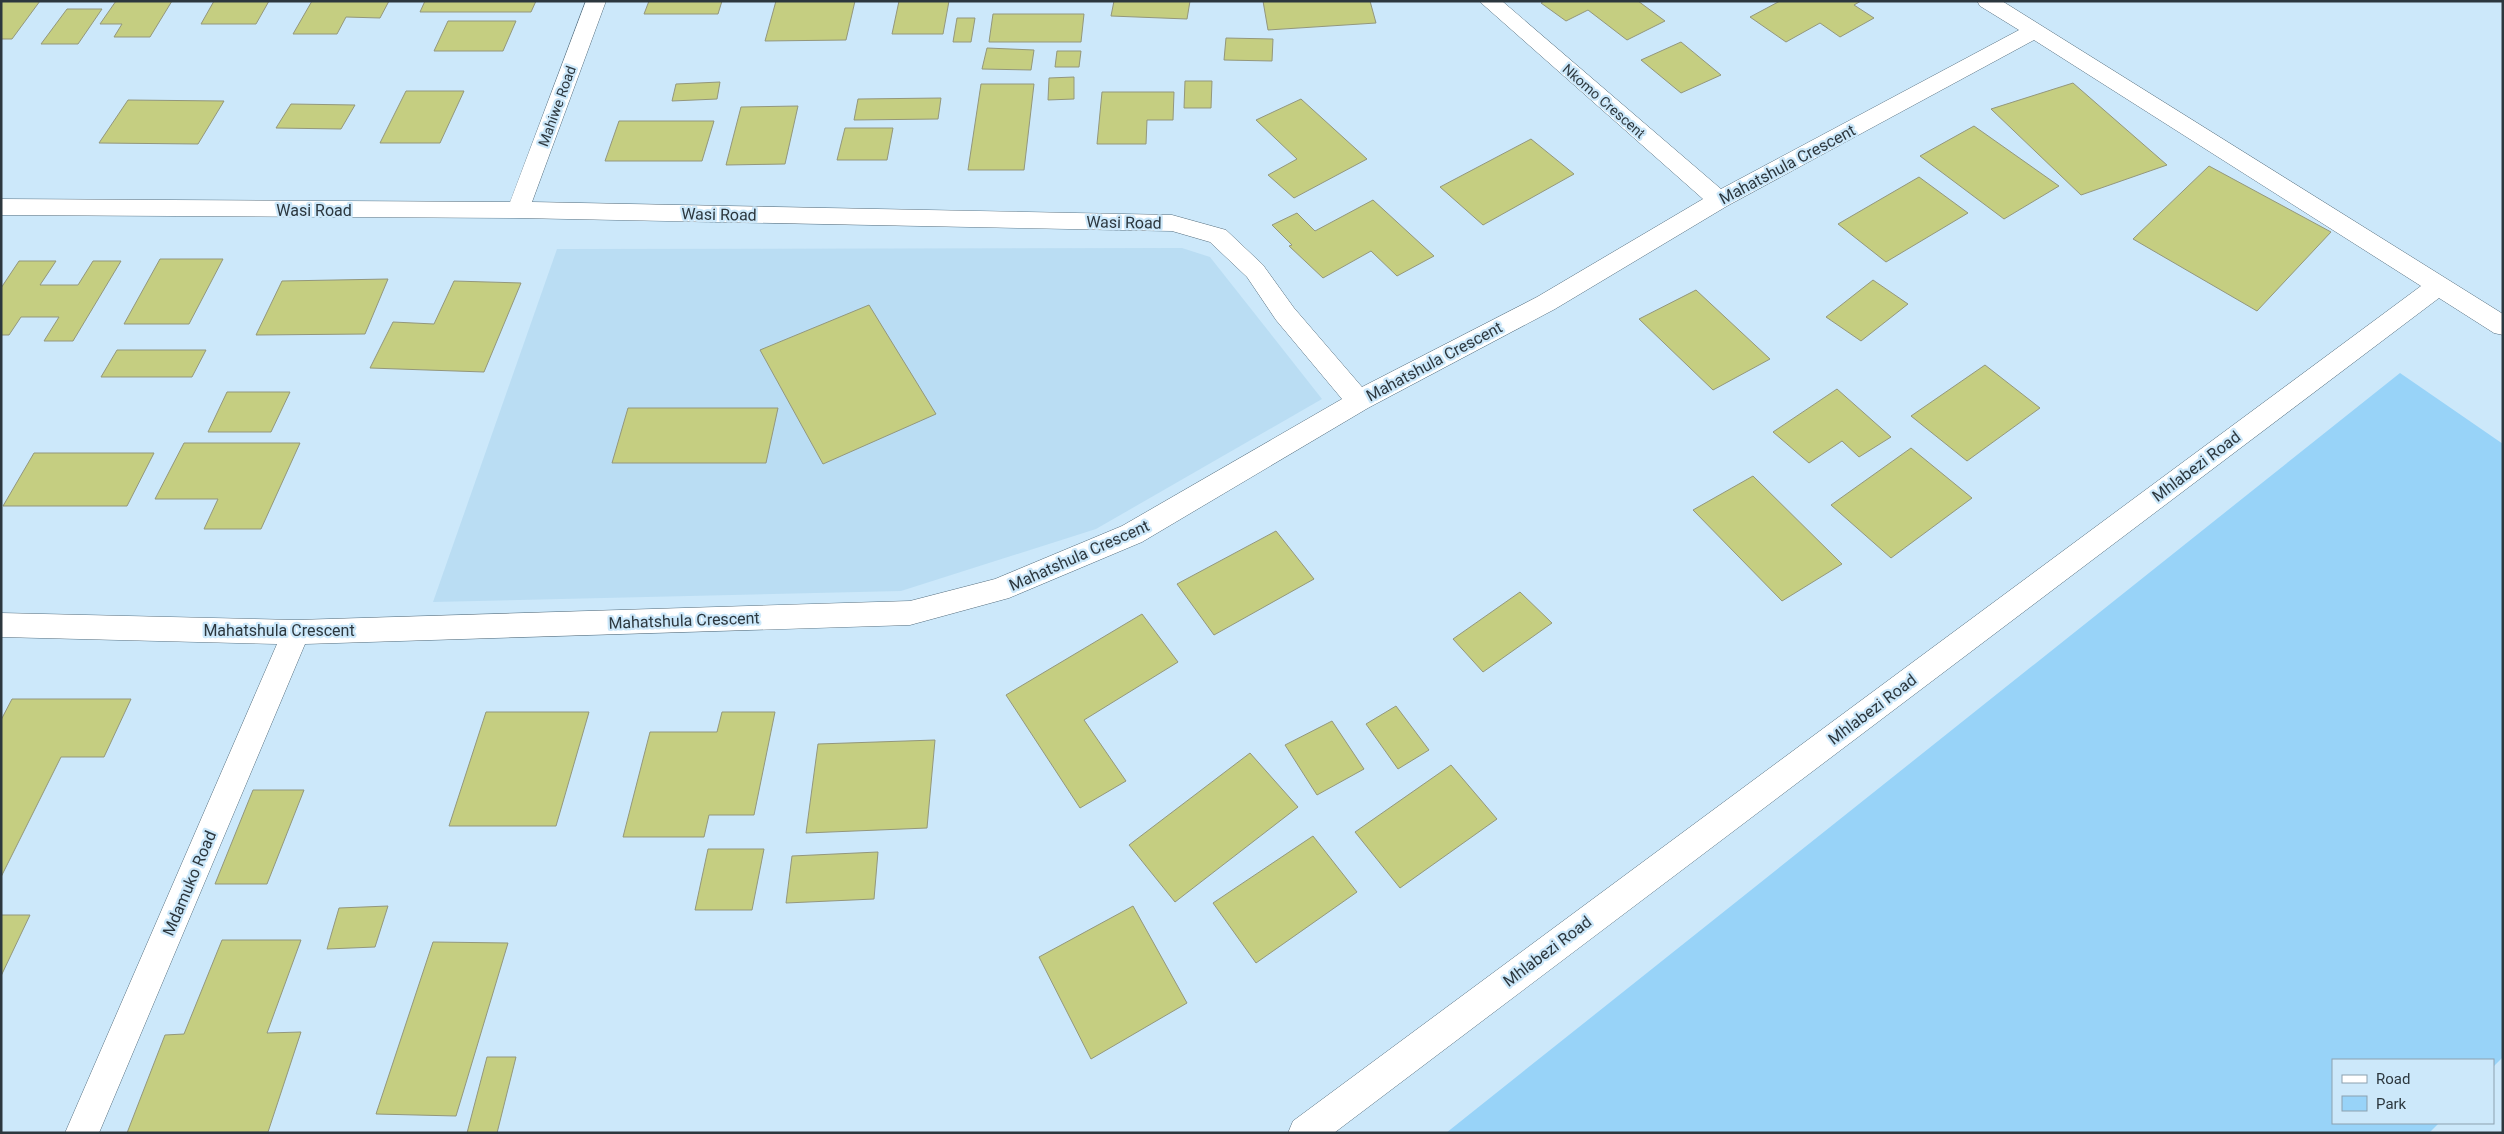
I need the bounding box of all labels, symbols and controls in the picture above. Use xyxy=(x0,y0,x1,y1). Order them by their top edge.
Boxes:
street label: Nkomo Crescent xyxy=(1559,61,1649,142)
street label: Mahiwe Road xyxy=(535,64,579,148)
street label: Mahatshula Crescent xyxy=(1716,121,1858,208)
street label: Wasi Road xyxy=(276,201,352,220)
street label: Wasi Road xyxy=(681,204,757,225)
street label: Wasi Road xyxy=(1086,212,1162,233)
street label: Mahatshula Crescent xyxy=(1363,318,1505,405)
street label: Mhlabezi Road xyxy=(2149,427,2244,506)
street label: Mahatshula Crescent xyxy=(1006,516,1152,595)
street label: Mahatshula Crescent xyxy=(608,608,760,633)
street label: Mahatshula Crescent xyxy=(203,621,355,640)
street label: Mhlabezi Road xyxy=(1825,670,1920,749)
street label: Mdamuko Road xyxy=(159,828,220,939)
street label: Mhlabezi Road xyxy=(1500,912,1595,991)
legend xyxy=(2332,1059,2494,1124)
text: Road xyxy=(2376,1070,2410,1088)
text: Park xyxy=(2376,1095,2407,1113)

